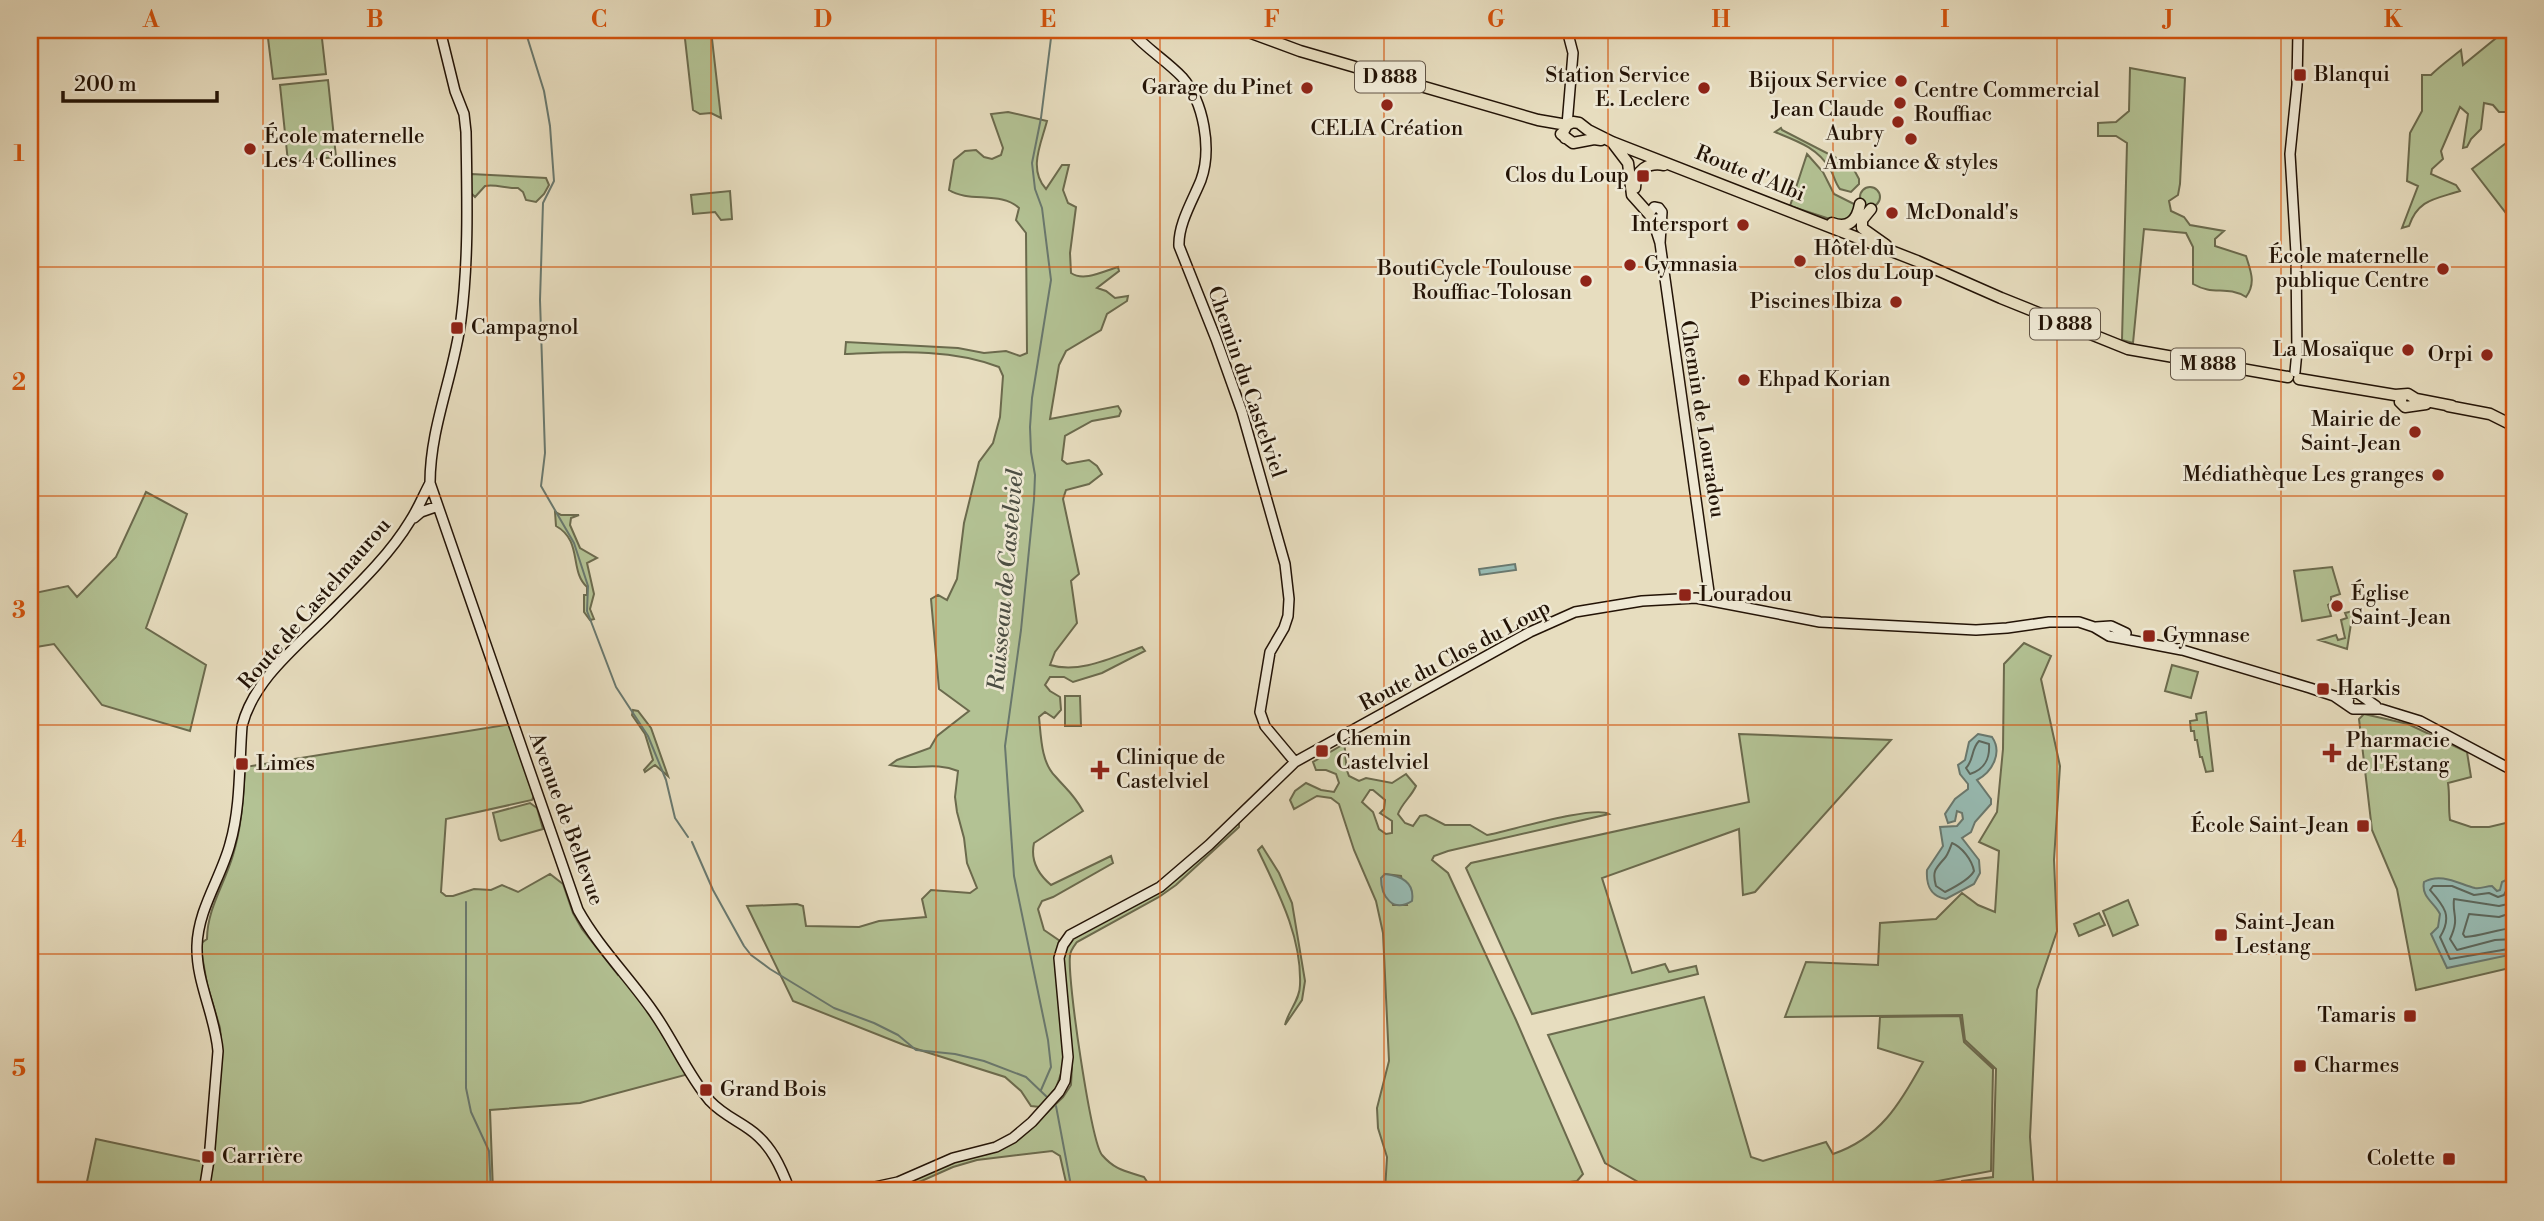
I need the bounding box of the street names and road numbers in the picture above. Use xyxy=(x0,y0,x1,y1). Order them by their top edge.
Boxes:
road number: D 888 xyxy=(1355,61,1425,92)
street label: Route d'Albi xyxy=(1691,140,1809,208)
street label: Chemin du Castelviel xyxy=(1201,283,1291,481)
road number: D 888 xyxy=(2030,308,2100,340)
street label: Chemin de Louradou xyxy=(1674,318,1730,520)
road number: M 888 xyxy=(2171,348,2245,380)
street label: Route de Castelmaurou xyxy=(233,513,397,695)
street label: Route du Clos du Loup xyxy=(1355,595,1555,717)
street label: Avenue de Bellevue xyxy=(522,728,609,909)

